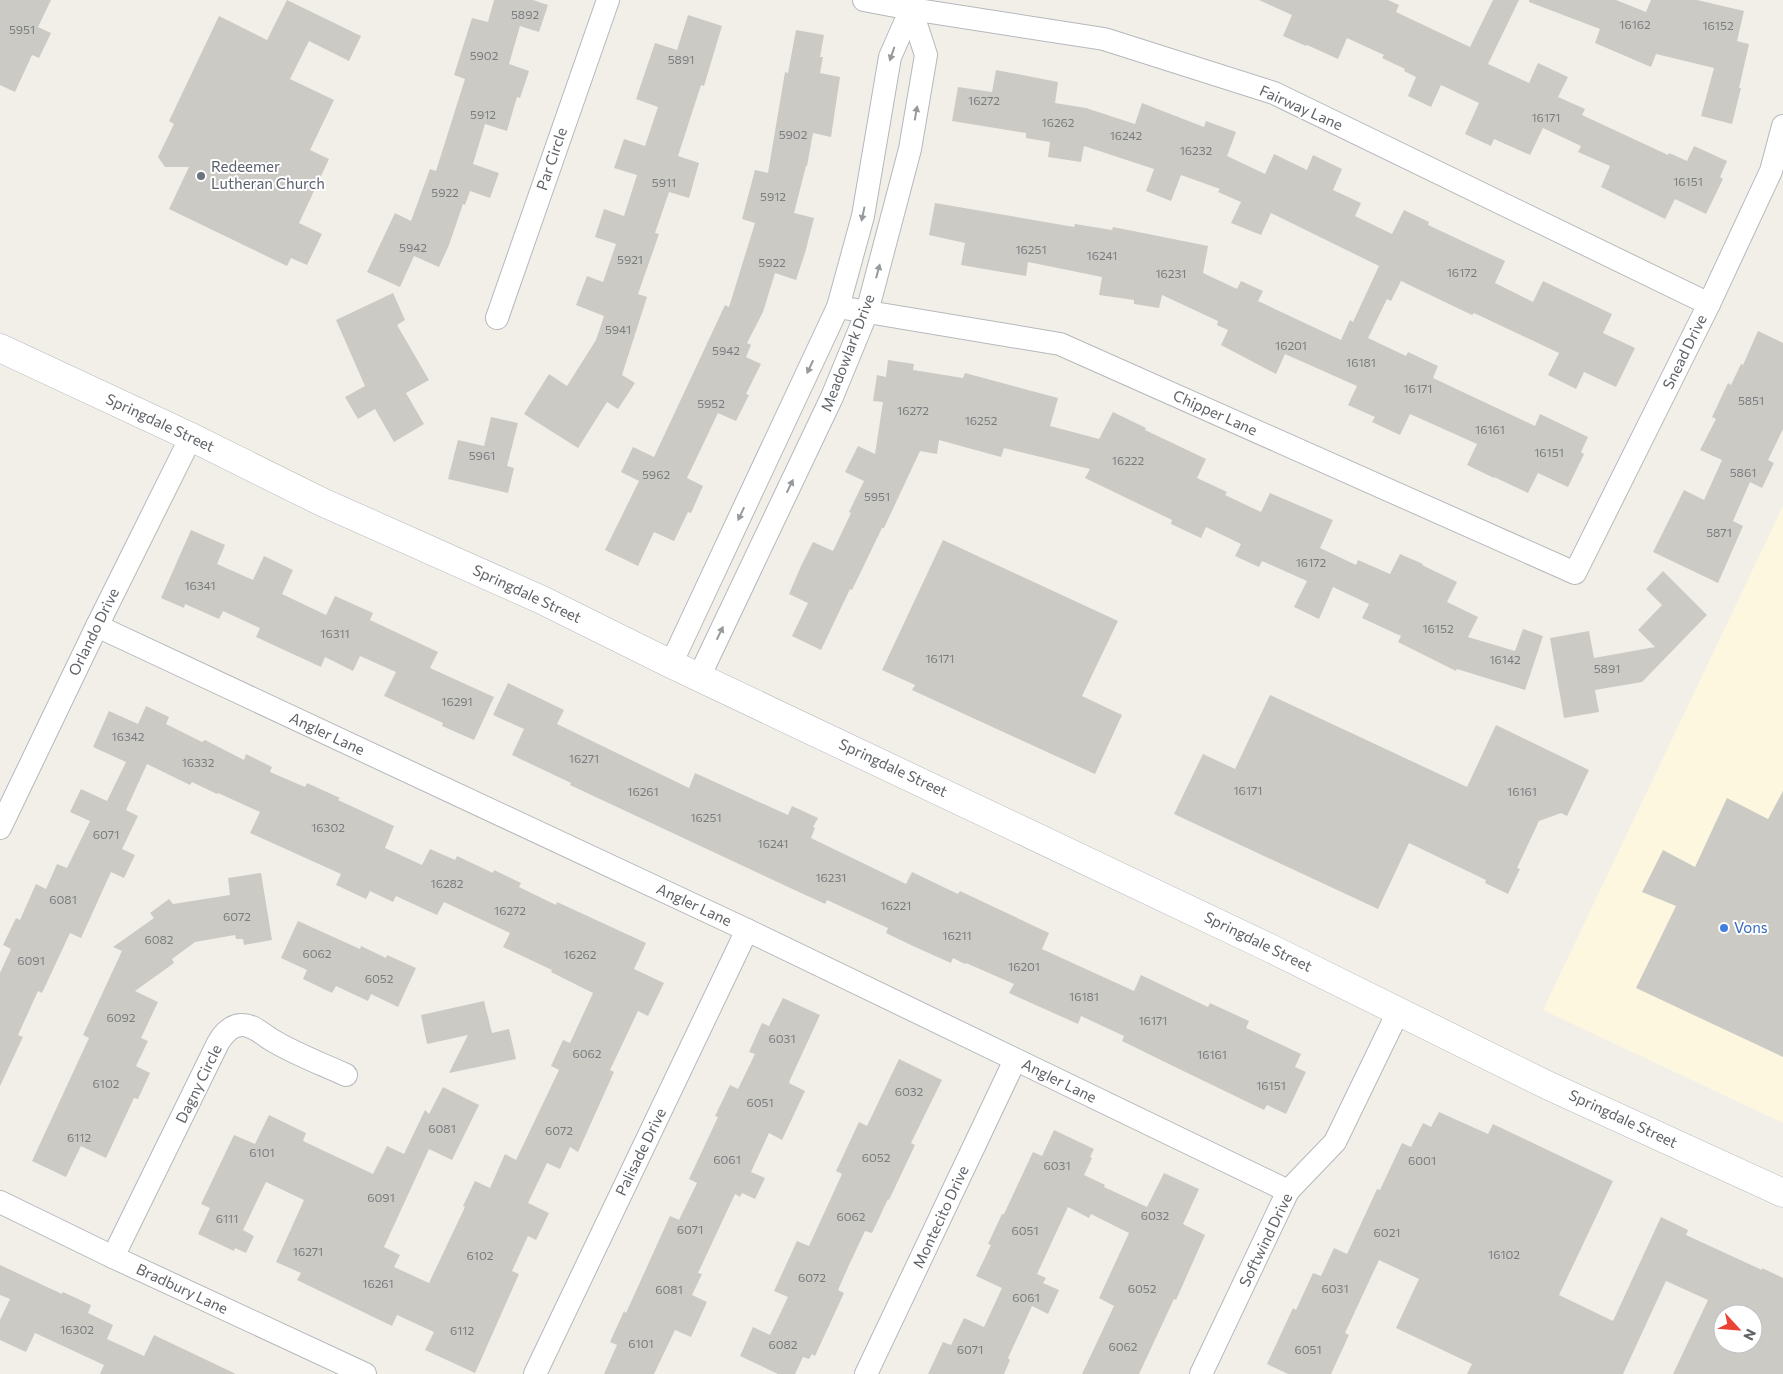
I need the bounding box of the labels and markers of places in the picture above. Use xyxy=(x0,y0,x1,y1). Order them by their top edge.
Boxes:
place label: Redeemer Lutheran Church xyxy=(211,157,325,192)
marker: Redeemer Lutheran Church xyxy=(195,170,207,182)
place label: Vons xyxy=(1734,918,1768,936)
marker: Vons xyxy=(1718,922,1730,934)

